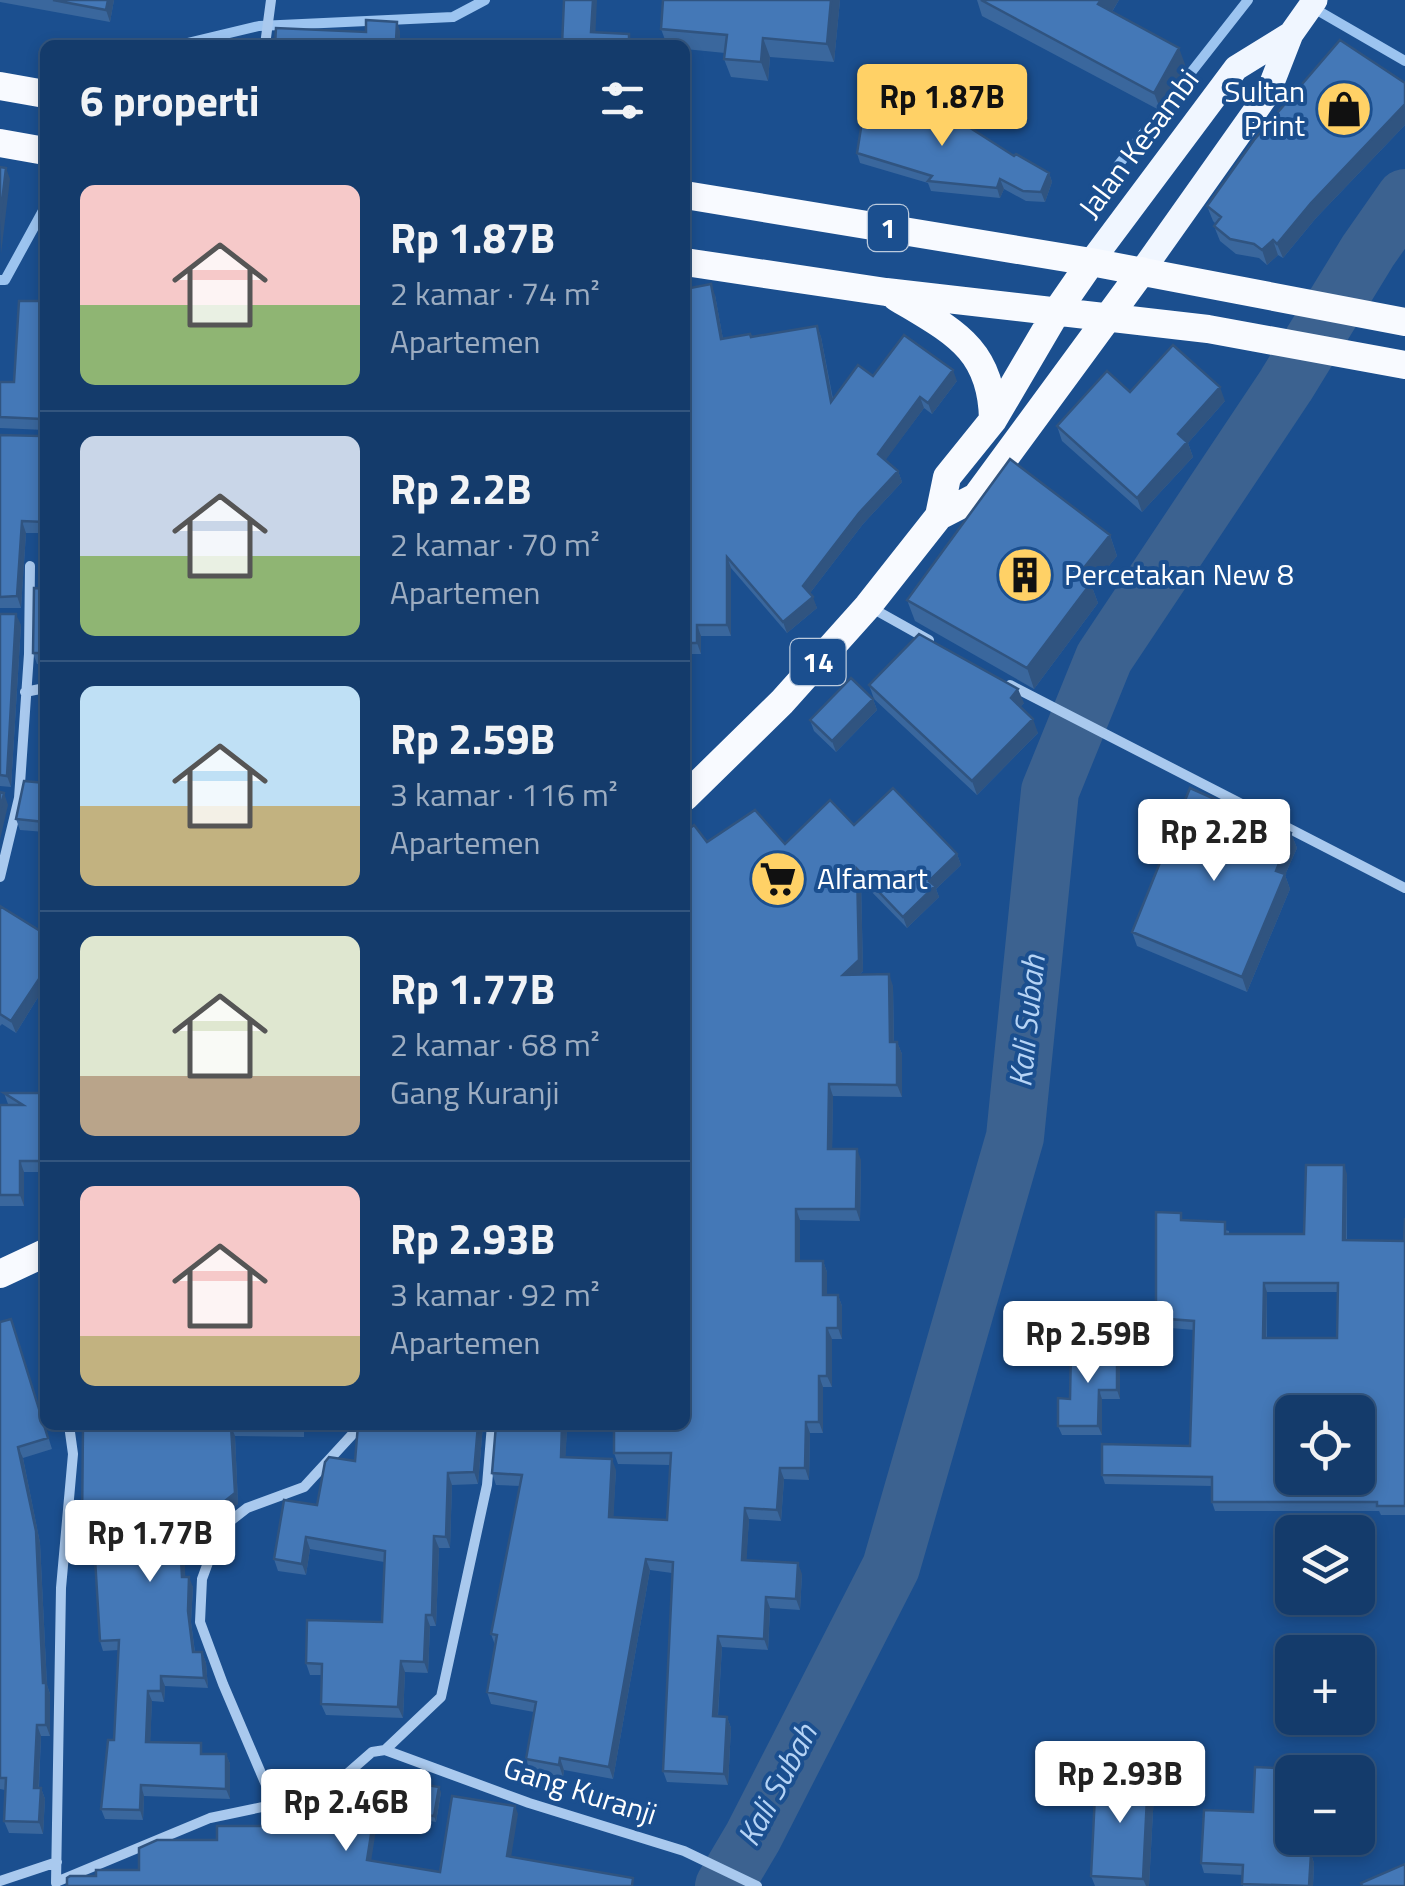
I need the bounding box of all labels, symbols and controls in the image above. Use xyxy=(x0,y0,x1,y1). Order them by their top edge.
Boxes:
street label: Jalan Kesambi xyxy=(1067,59,1210,228)
pin: Rp 1.87B xyxy=(839,64,1045,149)
text: 6 properti xyxy=(80,68,260,132)
place label: Sultan Print xyxy=(1224,68,1305,148)
text: Rp 1.87B xyxy=(879,72,1005,120)
icon: filters xyxy=(595,73,650,128)
shop icon: Sultan Print xyxy=(1314,79,1374,139)
text: Rp 1.87B xyxy=(390,205,555,269)
road number: 1 xyxy=(868,205,908,251)
icon: home xyxy=(160,225,280,345)
text: 2 kamar · 74 m² xyxy=(390,269,600,317)
text: Apartemen xyxy=(390,317,541,365)
text: Rp 2.2B xyxy=(390,456,532,520)
icon: home xyxy=(160,476,280,596)
text: 2 kamar · 70 m² xyxy=(390,520,600,568)
building icon: Percetakan New 8 xyxy=(995,545,1055,605)
place label: Percetakan New 8 xyxy=(1064,551,1294,597)
text: Apartemen xyxy=(390,568,541,616)
road number: 14 xyxy=(790,639,846,685)
text: Rp 2.59B xyxy=(390,706,555,770)
icon: home xyxy=(160,726,280,846)
text: 3 kamar · 116 m² xyxy=(390,770,618,818)
pin: Rp 2.2B xyxy=(1122,799,1306,884)
text: Rp 2.2B xyxy=(1160,807,1268,855)
text: Apartemen xyxy=(390,818,541,866)
supermarket icon: Alfamart xyxy=(748,849,808,909)
place label: Alfamart xyxy=(817,855,928,901)
water label: Kali Subah xyxy=(995,952,1057,1089)
text: Rp 1.77B xyxy=(390,956,555,1020)
icon: home xyxy=(160,976,280,1096)
text: 2 kamar · 68 m² xyxy=(390,1020,600,1068)
text: Gang Kuranji xyxy=(390,1068,560,1116)
text: Rp 2.93B xyxy=(390,1206,555,1270)
icon: home xyxy=(160,1226,280,1346)
text: 3 kamar · 92 m² xyxy=(390,1270,600,1318)
pin: Rp 2.59B xyxy=(985,1301,1191,1386)
text: Rp 2.59B xyxy=(1025,1309,1151,1357)
text: Apartemen xyxy=(390,1318,541,1366)
map controls xyxy=(1275,1395,1375,1855)
button: locate xyxy=(1275,1395,1375,1495)
pin: Rp 1.77B xyxy=(47,1500,253,1585)
text: Rp 1.77B xyxy=(87,1508,213,1556)
button: layers xyxy=(1275,1515,1375,1615)
button: + xyxy=(1275,1635,1375,1735)
water label: Kali Subah xyxy=(724,1714,829,1854)
pin: Rp 2.93B xyxy=(1017,1741,1223,1826)
street label: Gang Kuranji xyxy=(498,1744,663,1836)
text: Rp 2.93B xyxy=(1057,1749,1183,1797)
button: − xyxy=(1275,1755,1375,1855)
pin: Rp 2.46B xyxy=(243,1769,449,1854)
text: Rp 2.46B xyxy=(283,1777,409,1825)

